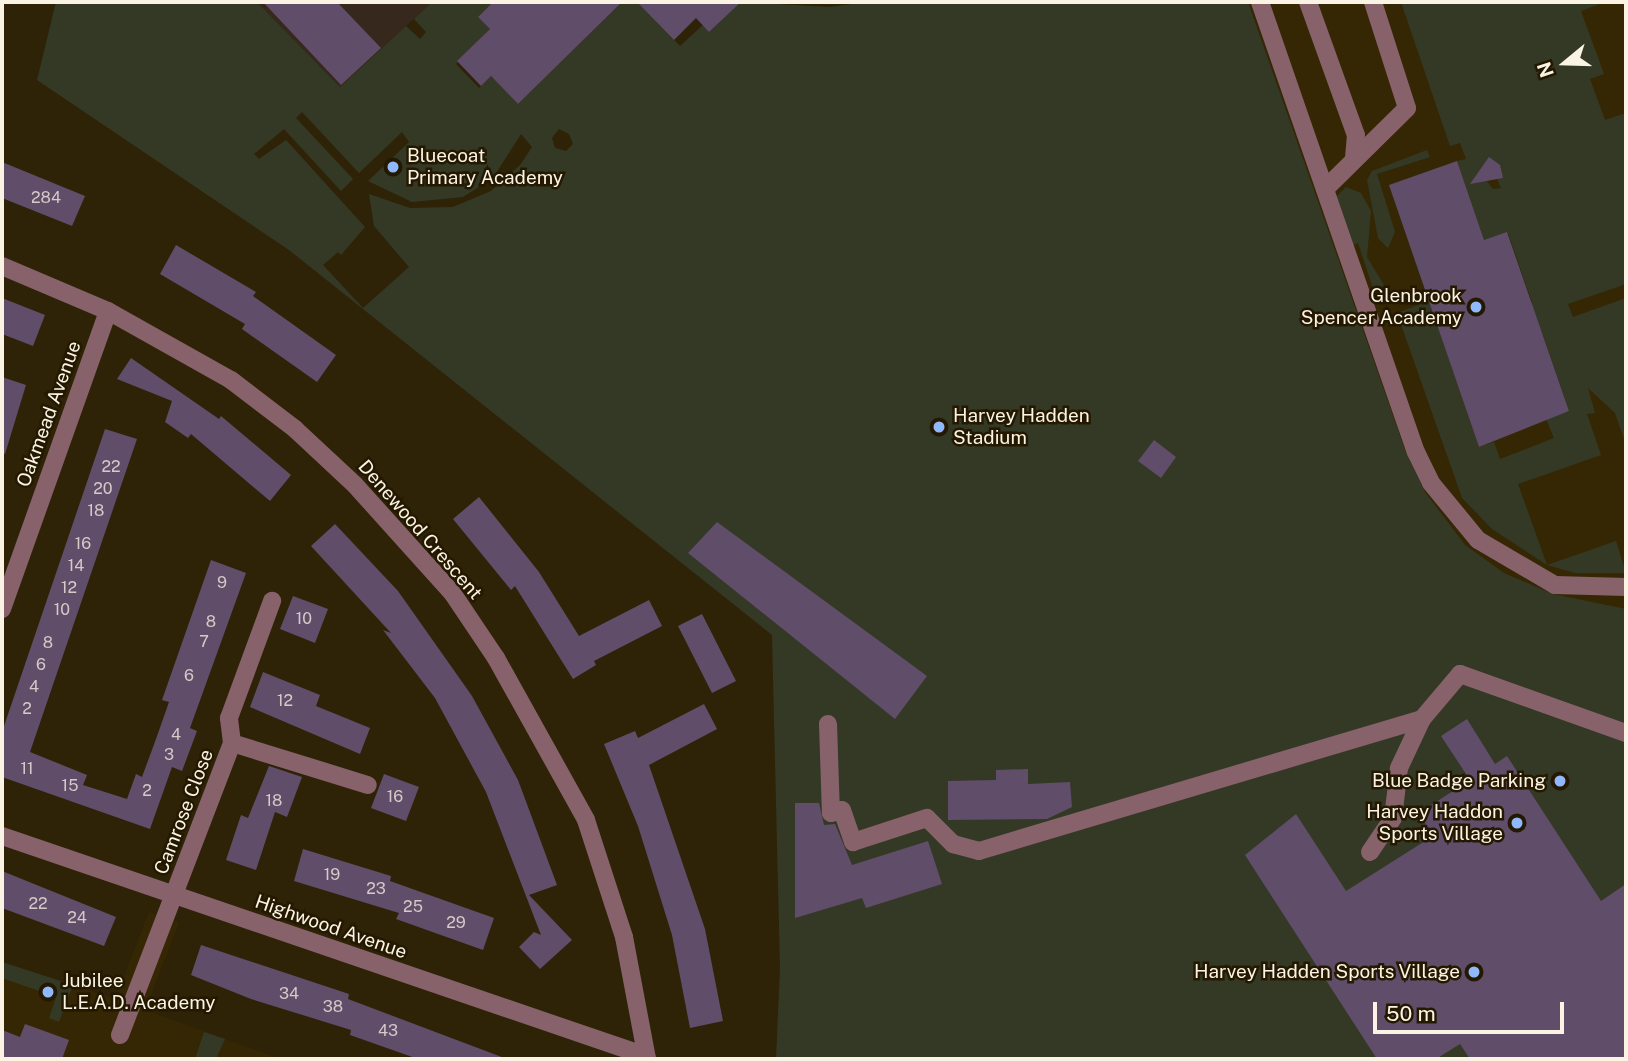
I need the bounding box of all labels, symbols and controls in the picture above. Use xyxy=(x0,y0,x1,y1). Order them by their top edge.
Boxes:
north arrow xyxy=(1530,28,1600,98)
text: N xyxy=(1532,59,1558,80)
place label: Bluecoat Primary Academy xyxy=(407,145,563,189)
marker: Bluecoat Primary Academy xyxy=(385,159,401,175)
house number: 284 xyxy=(31,188,61,208)
place label: Glenbrook Spencer Academy xyxy=(1301,285,1462,329)
marker: Glenbrook Spencer Academy xyxy=(1468,299,1484,315)
street label: Oakmead Avenue xyxy=(12,338,86,490)
place label: Harvey Hadden Stadium xyxy=(953,405,1090,449)
marker: Harvey Hadden Stadium xyxy=(931,419,947,435)
street label: Denewood Crescent xyxy=(353,456,487,604)
house number: 22 xyxy=(101,457,121,477)
house number: 20 xyxy=(93,479,113,499)
house number: 18 xyxy=(88,501,104,521)
house number: 16 xyxy=(75,534,91,554)
house number: 14 xyxy=(68,556,84,576)
house number: 9 xyxy=(217,573,227,593)
house number: 12 xyxy=(61,578,77,598)
house number: 10 xyxy=(54,600,70,620)
house number: 10 xyxy=(296,609,312,629)
house number: 8 xyxy=(206,612,216,632)
house number: 7 xyxy=(199,632,209,652)
house number: 8 xyxy=(43,633,53,653)
house number: 6 xyxy=(36,655,46,675)
house number: 6 xyxy=(184,666,194,686)
house number: 4 xyxy=(29,677,39,697)
house number: 12 xyxy=(277,691,293,711)
house number: 2 xyxy=(22,699,32,719)
house number: 4 xyxy=(171,725,181,745)
house number: 3 xyxy=(164,745,174,765)
street label: Camrose Close xyxy=(150,746,218,878)
house number: 11 xyxy=(20,759,34,779)
place label: Blue Badge Parking xyxy=(1372,770,1546,792)
marker: Blue Badge Parking xyxy=(1552,773,1568,789)
house number: 15 xyxy=(62,776,78,796)
house number: 2 xyxy=(142,781,152,801)
house number: 16 xyxy=(387,787,403,807)
house number: 18 xyxy=(266,791,282,811)
place label: Harvey Haddon Sports Village xyxy=(1366,801,1503,845)
marker: Harvey Haddon Sports Village xyxy=(1509,815,1525,831)
house number: 19 xyxy=(324,865,340,885)
house number: 23 xyxy=(366,879,386,899)
street label: Highwood Avenue xyxy=(252,890,410,964)
house number: 22 xyxy=(28,894,48,914)
house number: 25 xyxy=(403,897,423,917)
house number: 24 xyxy=(67,908,87,928)
house number: 29 xyxy=(446,913,466,933)
place label: Harvey Hadden Sports Village xyxy=(1193,961,1460,983)
marker: Harvey Hadden Sports Village xyxy=(1466,964,1482,980)
place label: Jubilee L.E.A.D. Academy xyxy=(62,970,216,1014)
marker: Jubilee L.E.A.D. Academy xyxy=(40,984,56,1000)
house number: 34 xyxy=(279,984,299,1004)
scale bar xyxy=(1376,988,1567,1032)
house number: 38 xyxy=(323,997,343,1017)
text: 50 m xyxy=(1386,1001,1436,1026)
house number: 43 xyxy=(378,1021,398,1041)

